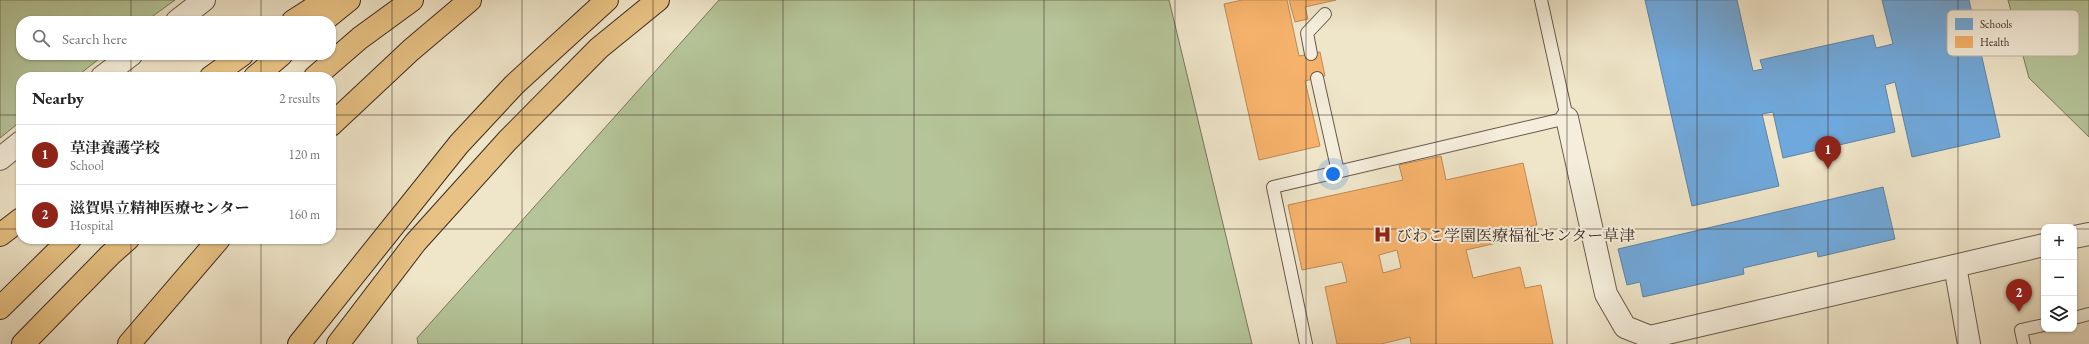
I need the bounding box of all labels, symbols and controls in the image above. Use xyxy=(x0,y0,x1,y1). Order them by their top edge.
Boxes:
legend xyxy=(1947,10,2079,56)
search box xyxy=(16,16,336,60)
text: Schools xyxy=(1980,17,2013,31)
icon: search xyxy=(30,27,52,49)
text: Search here xyxy=(62,29,127,48)
text: Health xyxy=(1980,35,2010,49)
text: Nearby xyxy=(32,87,84,109)
text: 2 results xyxy=(279,90,320,107)
pin: 1 xyxy=(1815,136,1841,169)
text: 草津養護学校 xyxy=(70,138,160,157)
text: 1 xyxy=(42,146,48,163)
text: 120 m xyxy=(289,146,320,163)
text: School xyxy=(70,157,104,174)
your location xyxy=(1323,164,1343,184)
text: 滋賀県立精神医療センター xyxy=(70,198,249,217)
text: 2 xyxy=(42,206,48,223)
text: 160 m xyxy=(289,206,320,223)
text: Hospital xyxy=(70,217,114,234)
map controls xyxy=(2041,224,2077,332)
button: + xyxy=(2041,224,2077,260)
hospital icon: びわこ学園医療福祉センター草津 xyxy=(1373,225,1393,245)
place label: びわこ学園医療福祉センター草津 xyxy=(1396,225,1635,246)
button: − xyxy=(2041,260,2077,296)
pin: 2 xyxy=(2006,279,2032,312)
button: layers xyxy=(2041,296,2077,332)

